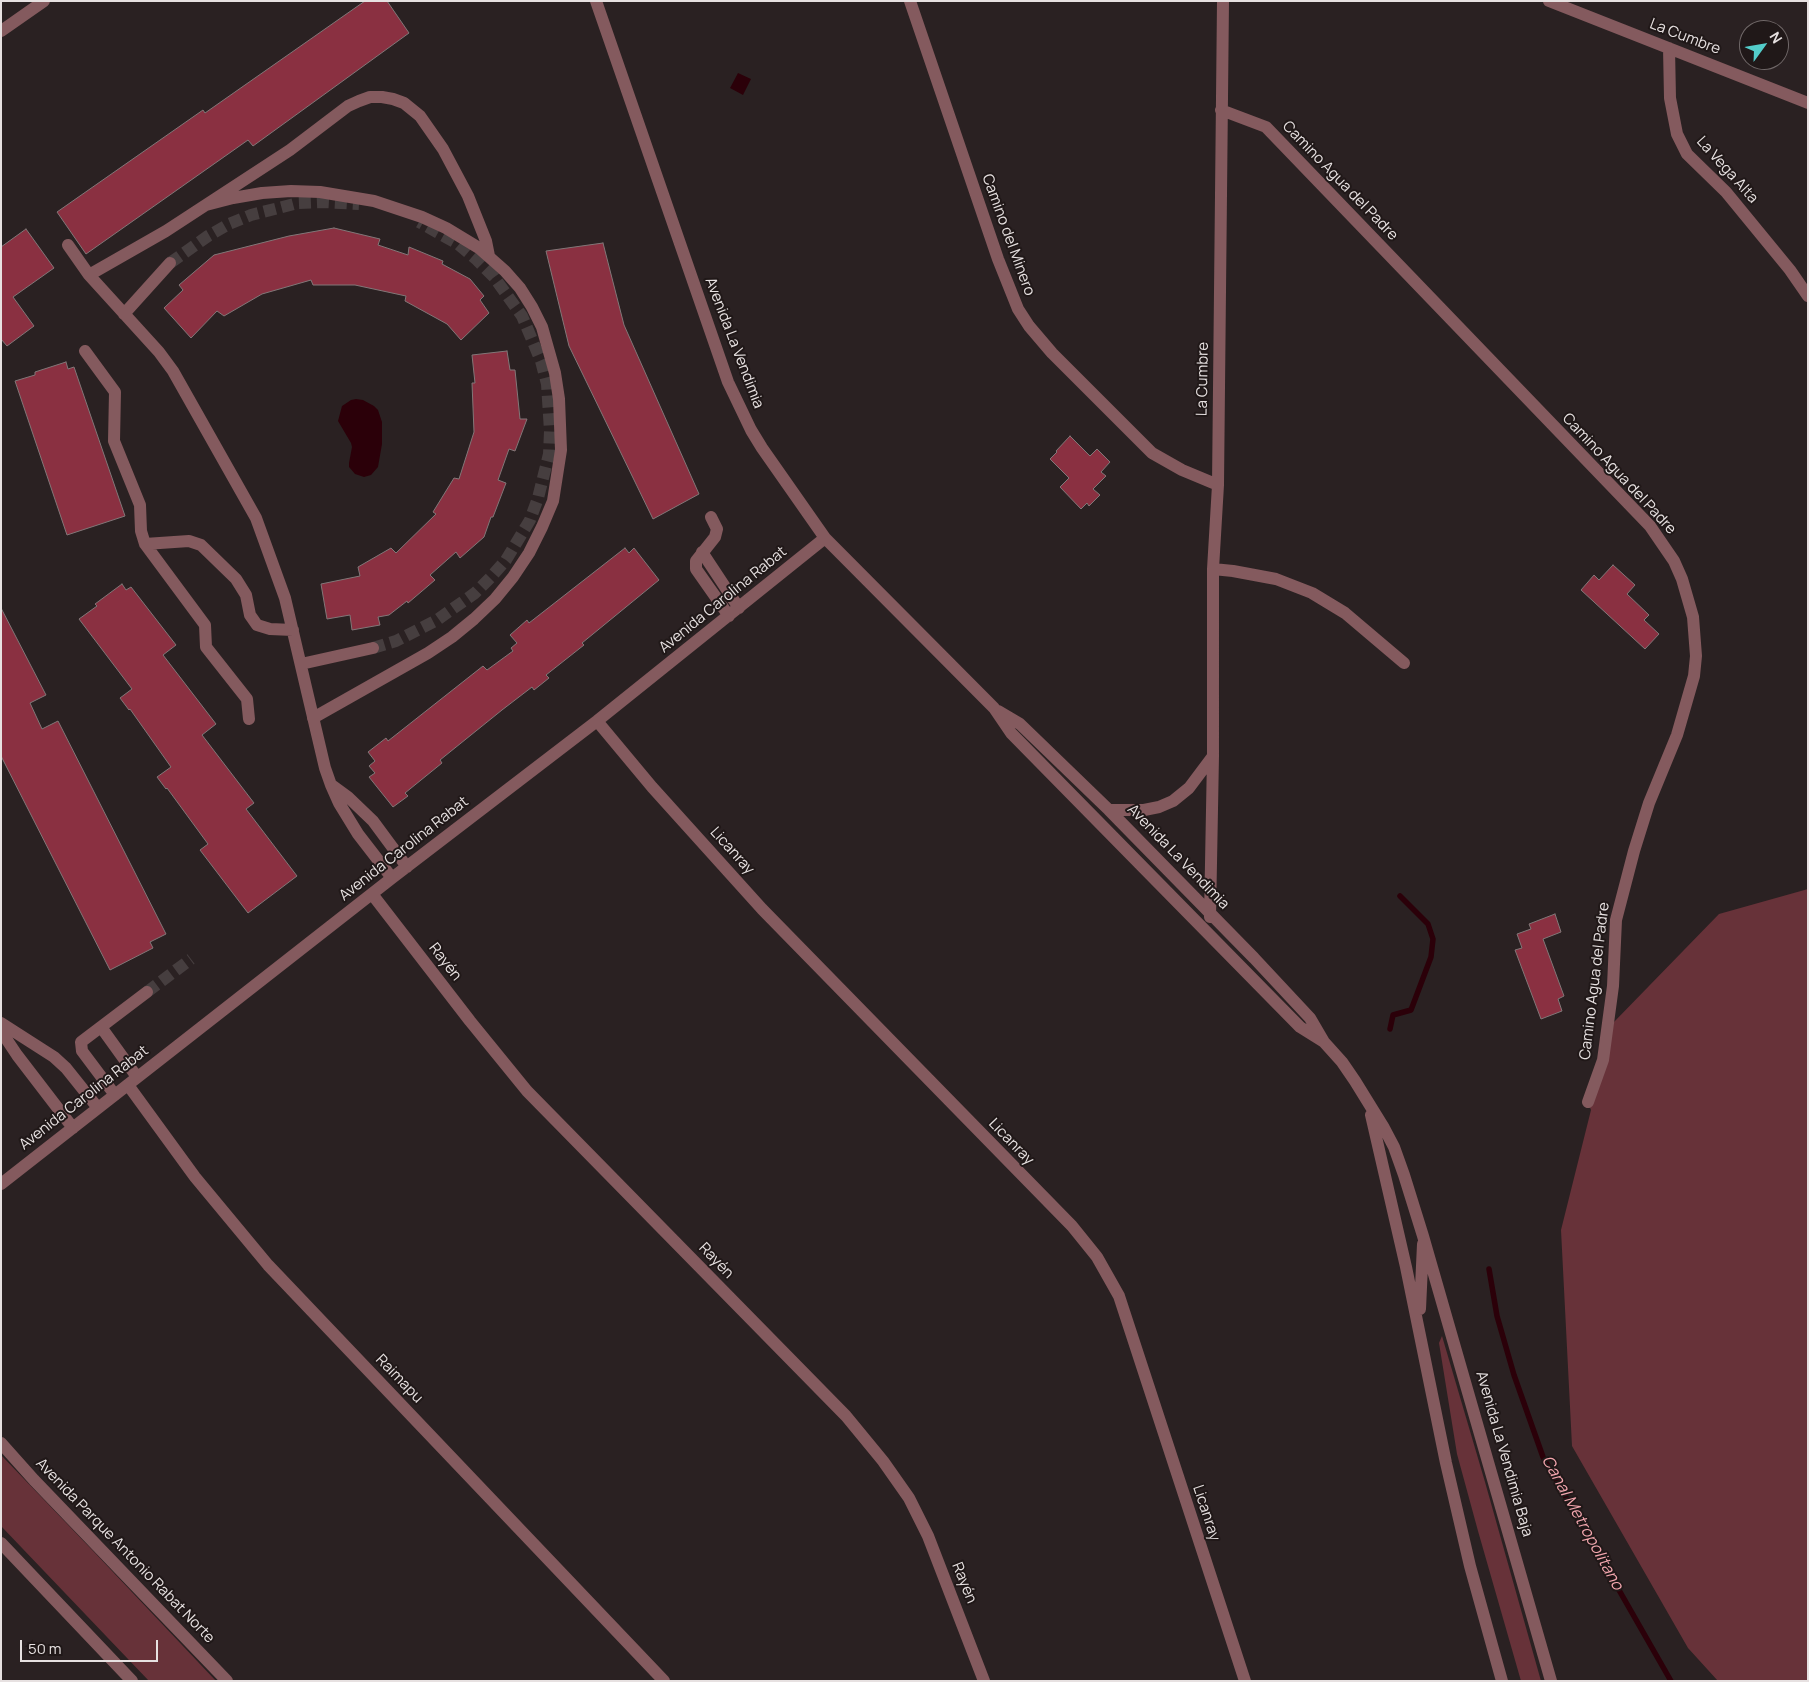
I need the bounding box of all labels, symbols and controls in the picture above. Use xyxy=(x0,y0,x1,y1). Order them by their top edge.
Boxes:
street label: La Cumbre xyxy=(1647,15,1723,59)
north arrow xyxy=(1739,20,1789,70)
text: N xyxy=(1766,28,1787,47)
street label: Camino Agua del Padre xyxy=(1278,118,1402,244)
street label: La Vega Alta xyxy=(1692,133,1762,207)
street label: Camino del Minero xyxy=(978,172,1038,298)
street label: Avenida La Vendimia xyxy=(701,275,767,411)
street label: La Cumbre xyxy=(1193,342,1213,416)
street label: Camino Agua del Padre xyxy=(1558,410,1680,538)
street label: Avenida Carolina Rabat xyxy=(656,543,790,657)
street label: Avenida Carolina Rabat xyxy=(336,793,472,905)
street label: Avenida La Vendimia xyxy=(1123,801,1233,913)
street label: Licanray xyxy=(706,824,758,878)
street label: Camino Agua del Padre xyxy=(1576,901,1614,1061)
street label: Rayén xyxy=(425,940,465,984)
street label: Avenida Carolina Rabat xyxy=(16,1042,152,1154)
street label: Licanray xyxy=(985,1115,1037,1169)
street label: Rayén xyxy=(695,1239,737,1283)
street label: Raimapu xyxy=(372,1351,426,1407)
street label: Avenida La Vendimia Baja xyxy=(1472,1369,1536,1539)
water label: Canal Metropolitano xyxy=(1537,1453,1627,1593)
street label: Avenida Parque Antonio Rabat Norte xyxy=(32,1455,218,1647)
street label: Licanray xyxy=(1189,1483,1223,1543)
street label: Rayén xyxy=(948,1560,980,1606)
scale bar xyxy=(22,1630,160,1662)
text: 50 m xyxy=(28,1638,62,1659)

